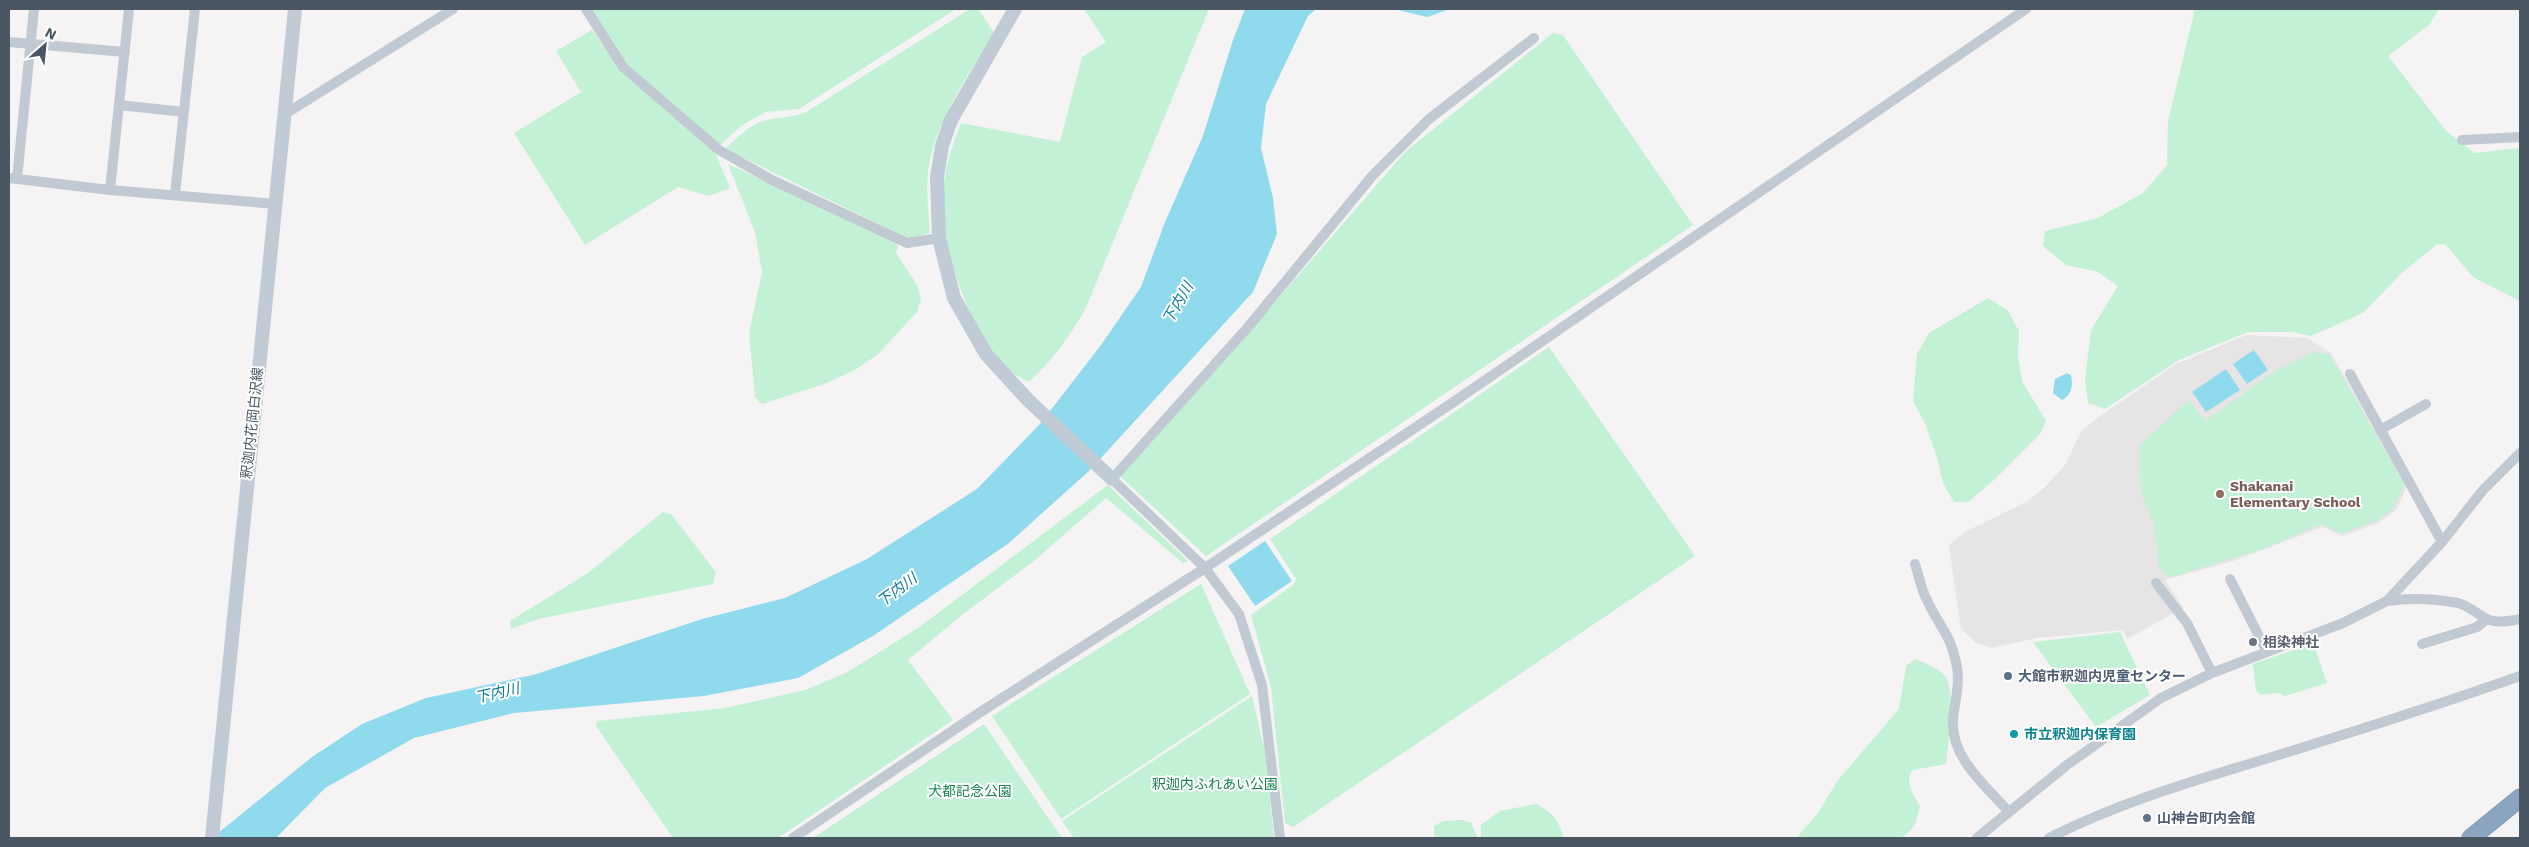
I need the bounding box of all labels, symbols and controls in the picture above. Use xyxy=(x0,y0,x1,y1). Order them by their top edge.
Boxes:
north arrow xyxy=(20,20,70,70)
text: N xyxy=(43,24,59,43)
water label: 下内川 xyxy=(1159,277,1198,327)
street label: 釈迦内花岡白沢線 xyxy=(238,366,266,480)
place label: Shakanai Elementary School xyxy=(2230,478,2361,510)
marker: Shakanai Elementary School xyxy=(2214,488,2226,500)
water label: 下内川 xyxy=(874,568,922,611)
place label: 相染神社 xyxy=(2263,634,2319,650)
marker: 相染神社 xyxy=(2247,636,2259,648)
place label: 大館市釈迦内児童センター xyxy=(2018,668,2186,684)
marker: 大館市釈迦内児童センター xyxy=(2002,670,2014,682)
water label: 下内川 xyxy=(473,679,523,707)
place label: 市立釈迦内保育園 xyxy=(2024,726,2136,742)
marker: 市立釈迦内保育園 xyxy=(2008,728,2020,740)
park label: 釈迦内ふれあい公園 xyxy=(1152,776,1278,792)
park label: 犬都記念公園 xyxy=(928,783,1012,799)
place label: 山神台町内会館 xyxy=(2157,810,2255,826)
marker: 山神台町内会館 xyxy=(2141,812,2153,824)

